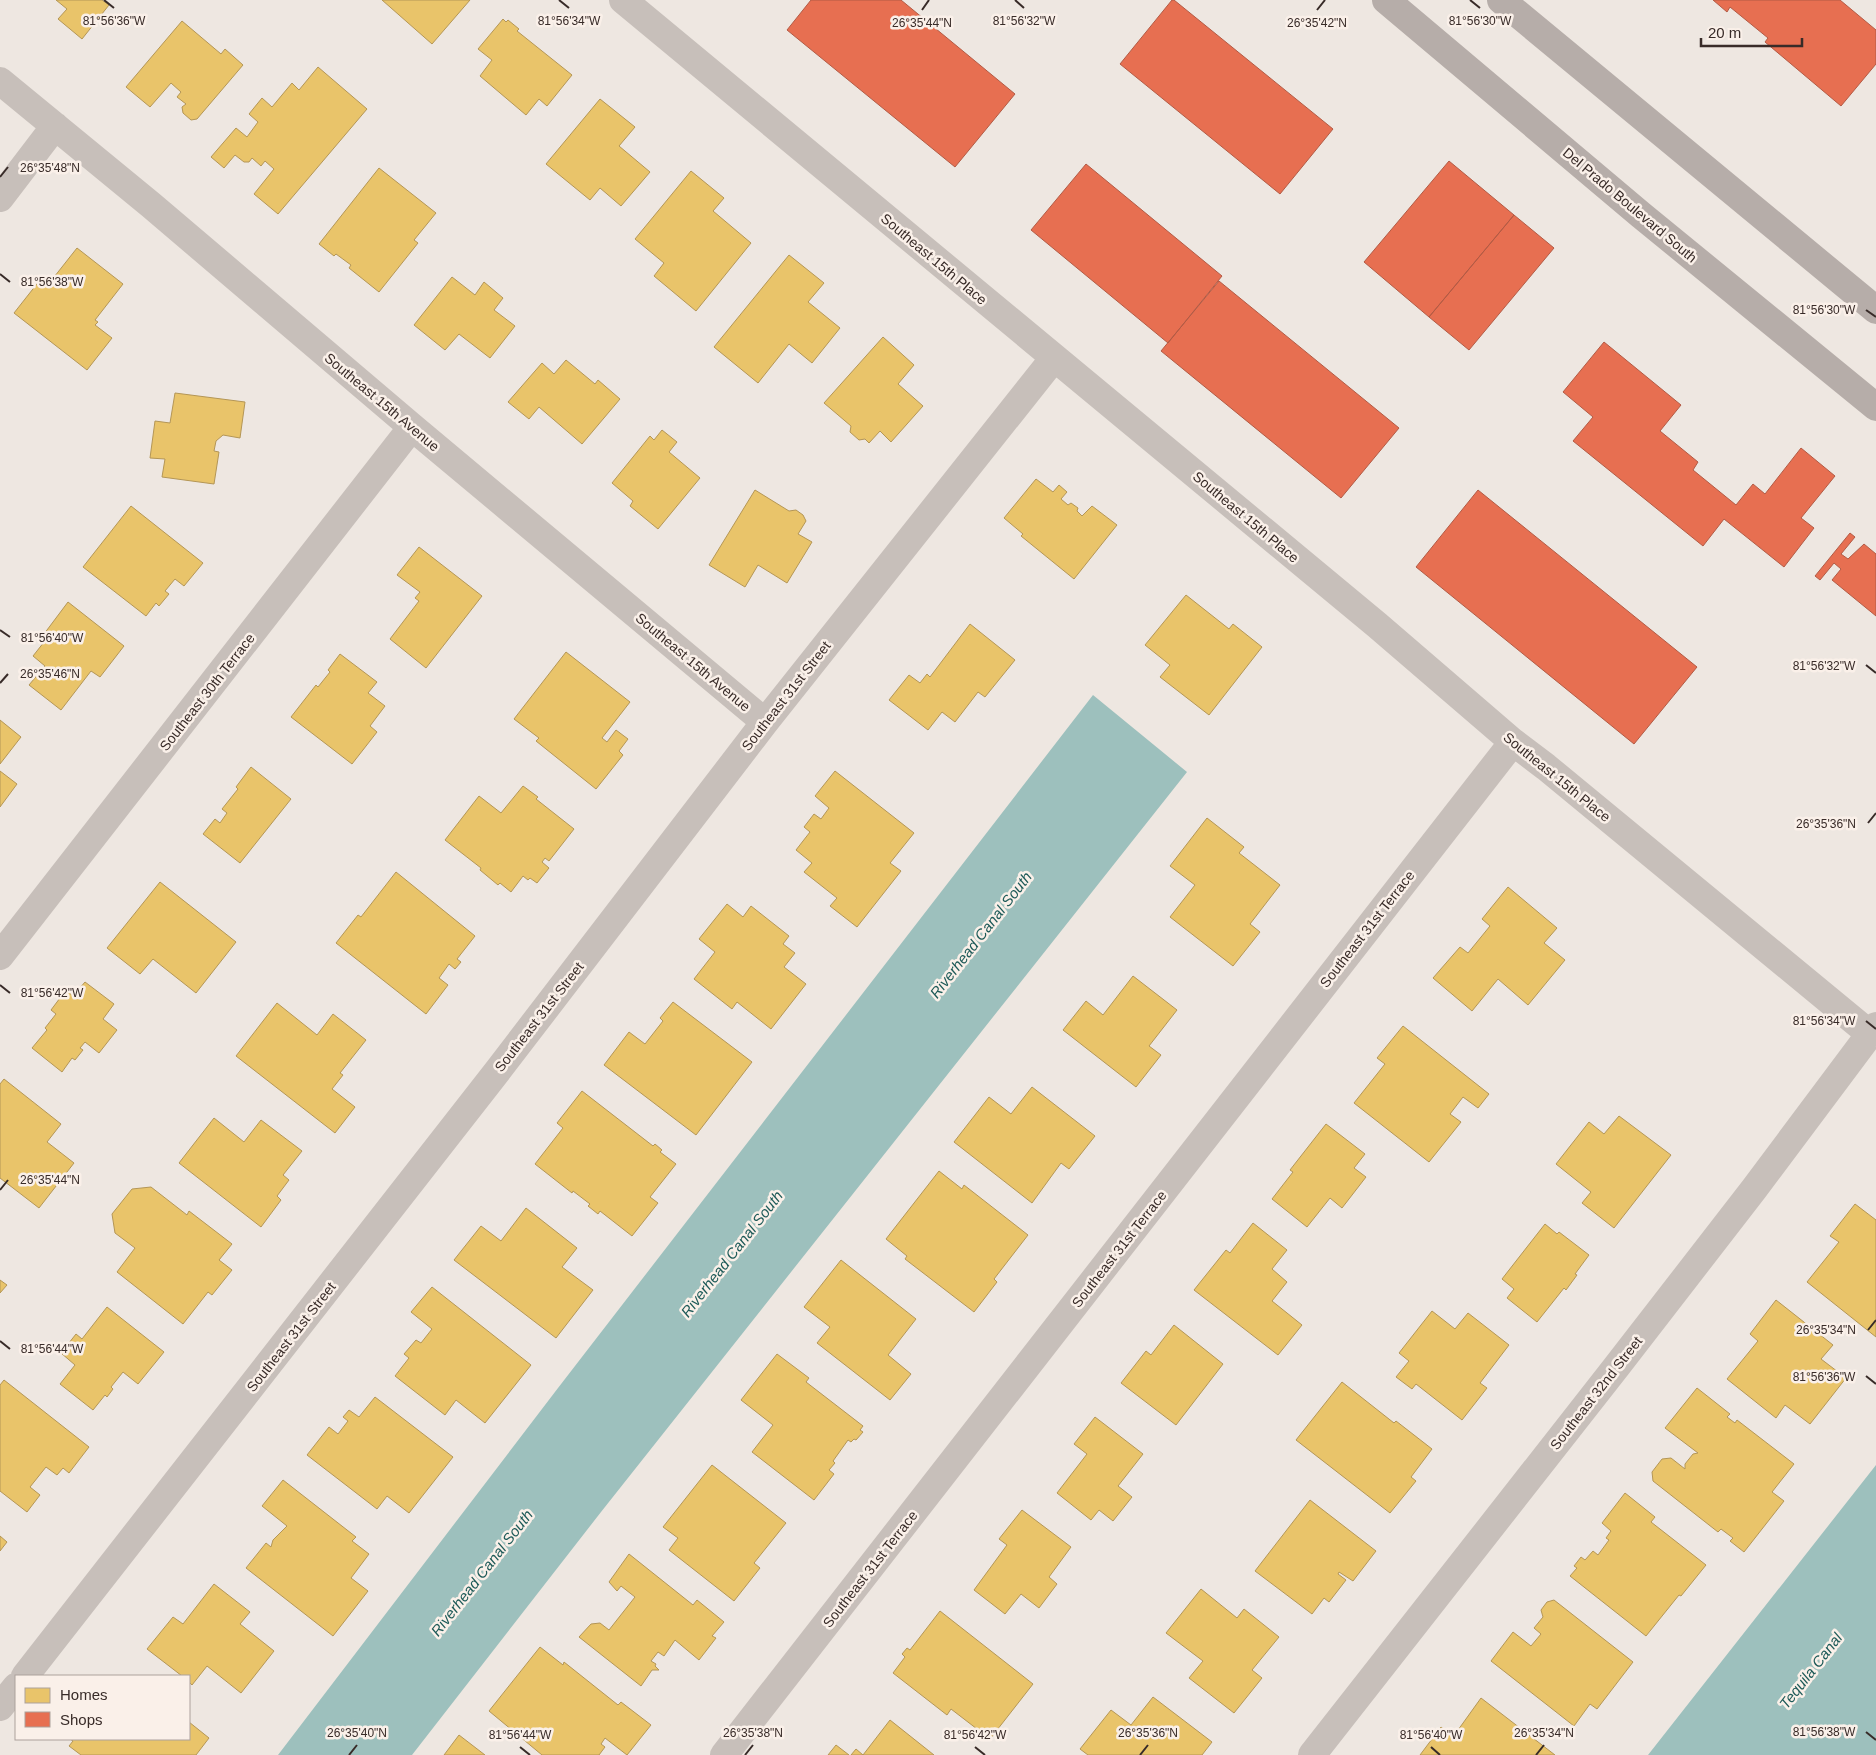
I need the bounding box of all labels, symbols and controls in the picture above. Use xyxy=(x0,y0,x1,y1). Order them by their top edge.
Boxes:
text: 81°56'36"W xyxy=(83,14,146,28)
text: 81°56'34"W xyxy=(538,14,601,28)
text: 81°56'32"W xyxy=(993,14,1056,28)
text: 81°56'30"W xyxy=(1449,14,1512,28)
scale bar xyxy=(1701,15,1802,47)
text: 26°35'44"N xyxy=(892,16,952,30)
text: 26°35'42"N xyxy=(1287,16,1347,30)
text: 20 m xyxy=(1708,24,1741,41)
street label: Del Prado Boulevard South xyxy=(1560,144,1700,266)
text: 26°35'48"N xyxy=(20,161,80,175)
street label: Southeast 15th Place xyxy=(878,210,990,308)
text: 81°56'38"W xyxy=(21,275,84,289)
text: 81°56'30"W xyxy=(1793,303,1856,317)
street label: Southeast 15th Avenue xyxy=(321,349,443,455)
street label: Southeast 15th Place xyxy=(1190,468,1302,566)
street label: Southeast 15th Avenue xyxy=(632,609,754,715)
street label: Southeast 30th Terrace xyxy=(156,630,258,754)
text: 81°56'40"W xyxy=(21,631,84,645)
street label: Southeast 31st Street xyxy=(738,638,834,754)
text: 81°56'32"W xyxy=(1793,659,1856,673)
text: 26°35'46"N xyxy=(20,667,80,681)
street label: Southeast 15th Place xyxy=(1500,729,1614,825)
text: 26°35'36"N xyxy=(1796,817,1856,831)
street label: Southeast 31st Terrace xyxy=(1316,867,1418,991)
water label: Riverhead Canal South xyxy=(926,868,1035,1001)
street label: Southeast 31st Street xyxy=(491,959,587,1075)
text: 81°56'42"W xyxy=(21,986,84,1000)
text: 81°56'34"W xyxy=(1793,1014,1856,1028)
text: 26°35'44"N xyxy=(20,1173,80,1187)
water label: Riverhead Canal South xyxy=(677,1187,786,1320)
street label: Southeast 31st Terrace xyxy=(1068,1187,1170,1311)
street label: Southeast 31st Street xyxy=(243,1279,339,1395)
text: 26°35'34"N xyxy=(1796,1323,1856,1337)
street label: Southeast 32nd Street xyxy=(1547,1333,1645,1453)
text: 81°56'44"W xyxy=(21,1342,84,1356)
text: 81°56'36"W xyxy=(1793,1370,1856,1384)
water label: Riverhead Canal South xyxy=(427,1506,536,1639)
street label: Southeast 31st Terrace xyxy=(819,1507,921,1631)
water label: Tequila Canal xyxy=(1776,1629,1846,1712)
legend xyxy=(15,1675,190,1740)
text: Homes xyxy=(60,1686,108,1703)
text: Shops xyxy=(60,1711,103,1728)
text: 81°56'38"W xyxy=(1793,1725,1856,1739)
text: 26°35'40"N xyxy=(327,1726,387,1740)
text: 26°35'38"N xyxy=(723,1726,783,1740)
text: 26°35'36"N xyxy=(1118,1726,1178,1740)
text: 26°35'34"N xyxy=(1514,1726,1574,1740)
text: 81°56'44"W xyxy=(489,1728,552,1742)
text: 81°56'42"W xyxy=(944,1728,1007,1742)
text: 81°56'40"W xyxy=(1400,1728,1463,1742)

